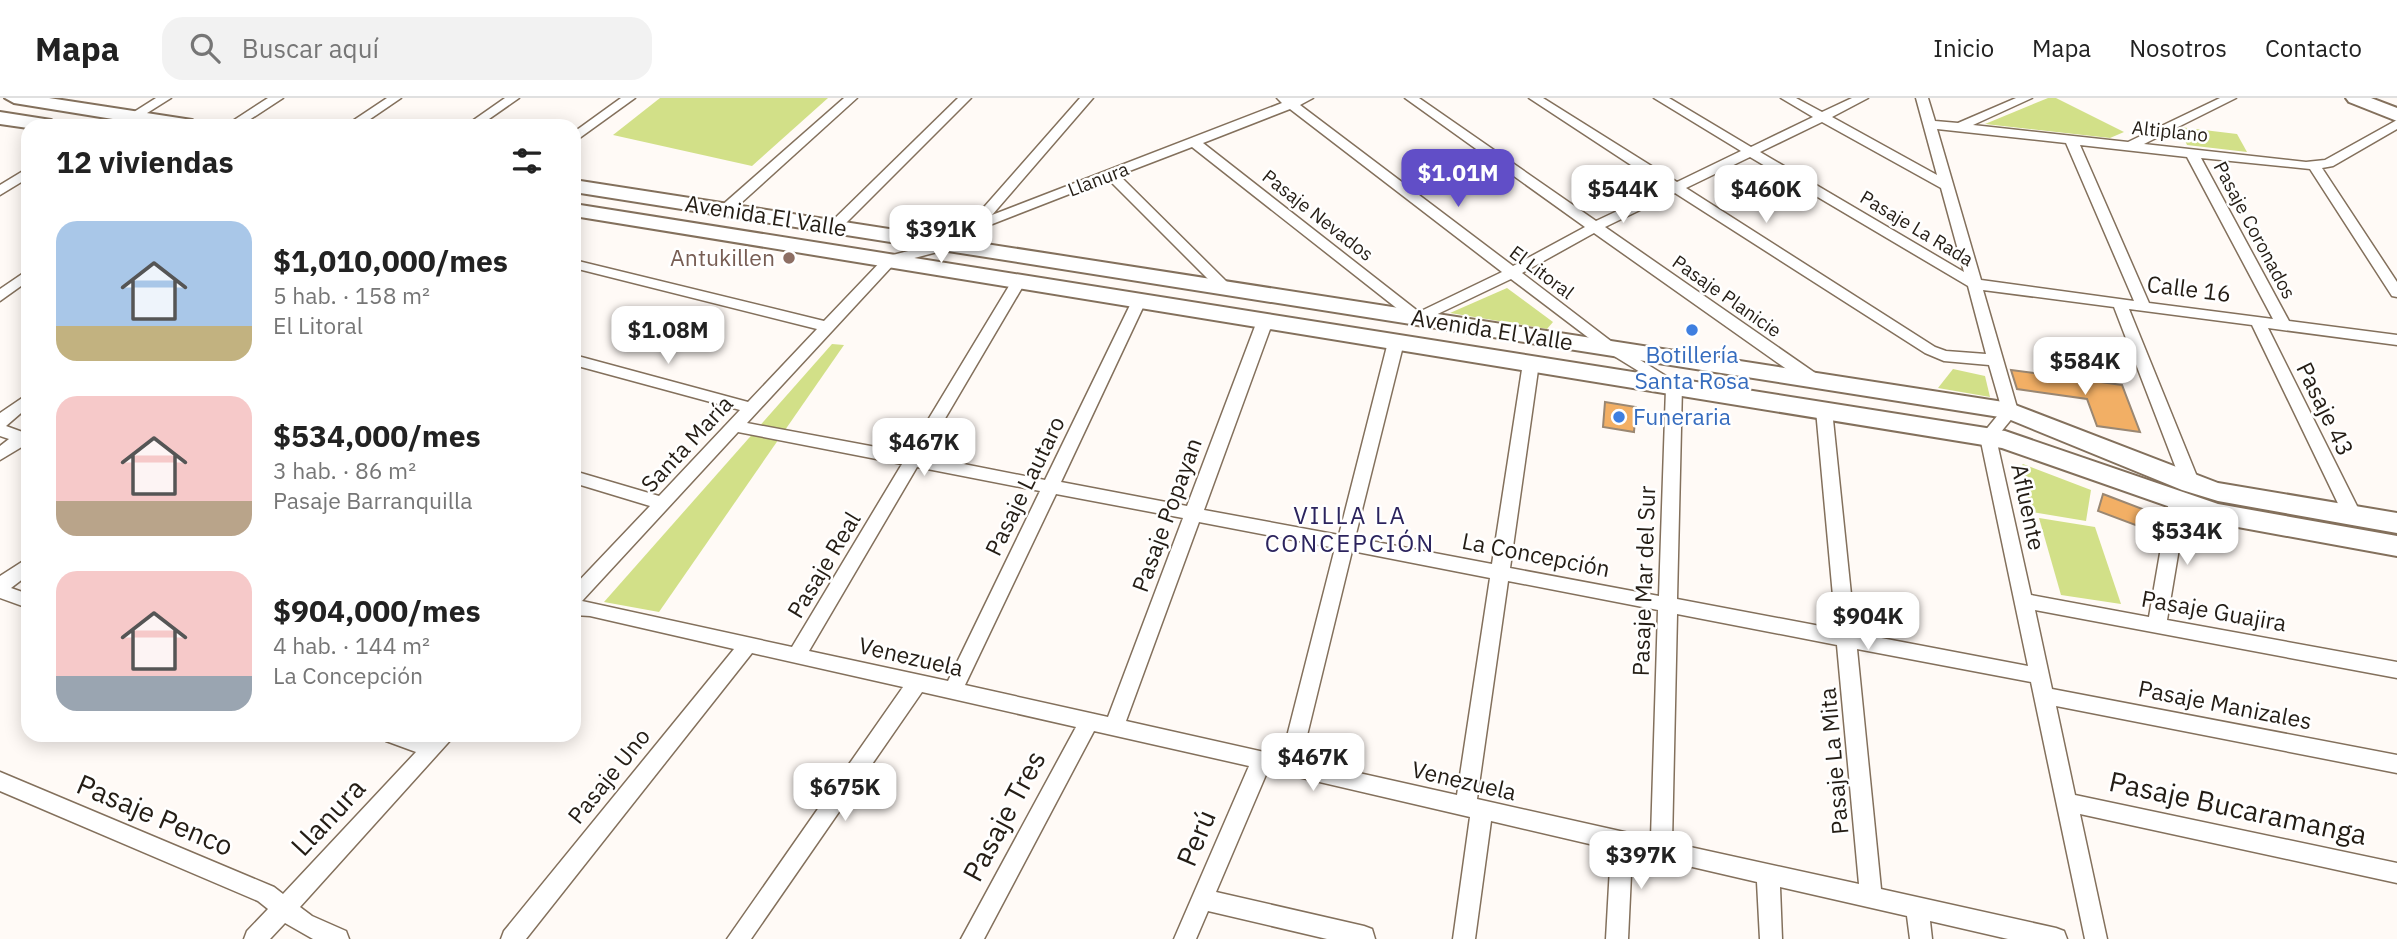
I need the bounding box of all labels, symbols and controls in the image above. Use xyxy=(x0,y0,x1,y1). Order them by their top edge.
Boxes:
search box xyxy=(162,17,652,80)
text: Mapa xyxy=(35,27,120,70)
icon: search xyxy=(186,29,224,67)
text: Buscar aquí xyxy=(242,31,379,65)
text: Inicio xyxy=(1933,32,1994,64)
text: Mapa xyxy=(2032,32,2091,64)
text: Nosotros xyxy=(2129,32,2227,64)
text: Contacto xyxy=(2265,32,2362,64)
street label: Altiplano xyxy=(2131,115,2209,147)
text: 12 viviendas xyxy=(56,142,234,181)
icon: filters xyxy=(508,142,546,180)
pin: $1.01M xyxy=(1401,150,1515,209)
street label: Llanura xyxy=(1064,156,1132,202)
text: $1.01M xyxy=(1417,157,1499,187)
street label: Pasaje Coronados xyxy=(2209,157,2301,303)
street label: Pasaje Nevados xyxy=(1258,164,1378,266)
pin: $544K xyxy=(1574,166,1672,225)
pin: $460K xyxy=(1717,166,1815,225)
text: $544K xyxy=(1587,173,1659,203)
text: $460K xyxy=(1730,173,1802,203)
street label: Pasaje La Rada xyxy=(1856,185,1978,271)
street label: Avenida El Valle xyxy=(683,187,849,243)
pin: $391K xyxy=(892,206,990,265)
text: $391K xyxy=(905,213,977,243)
street label: El Litoral xyxy=(1505,240,1579,304)
text: $1,010,000/mes xyxy=(273,241,508,280)
place label: Antukillen xyxy=(670,242,775,272)
icon: home xyxy=(112,249,196,333)
marker: Antukillen xyxy=(781,250,797,266)
street label: Pasaje Planicie xyxy=(1668,250,1786,342)
street label: Calle 16 xyxy=(2145,268,2233,308)
text: 5 hab. · 158 m² xyxy=(273,280,430,310)
street label: Avenida El Valle xyxy=(1409,301,1575,357)
pin: $1.08M xyxy=(611,306,725,366)
text: El Litoral xyxy=(273,310,363,340)
text: $1.08M xyxy=(627,314,709,344)
marker: Botillería Santa Rosa xyxy=(1684,322,1700,338)
pin: $584K xyxy=(2036,338,2134,397)
place label: Botillería Santa Rosa xyxy=(1634,339,1750,395)
text: $584K xyxy=(2049,345,2121,375)
street label: Pasaje 43 xyxy=(2290,357,2361,460)
street label: Santa María xyxy=(634,388,739,498)
place label: Funeraria xyxy=(1633,401,1731,431)
marker: Funeraria xyxy=(1611,409,1627,425)
street label: Pasaje Lautaro xyxy=(977,411,1071,560)
text: $534,000/mes xyxy=(273,416,481,455)
pin: $467K xyxy=(875,418,973,478)
icon: home xyxy=(112,424,196,508)
text: $467K xyxy=(888,426,960,456)
street label: Pasaje Popayan xyxy=(1124,434,1208,596)
text: 3 hab. · 86 m² xyxy=(273,455,416,485)
street label: Afluente xyxy=(2005,461,2053,553)
text: Pasaje Barranquilla xyxy=(273,485,473,515)
street label: Pasaje Mar del Sur xyxy=(1625,485,1661,677)
district label: VILLA LA CONCEPCIÓN xyxy=(1265,499,1435,559)
street label: Pasaje Real xyxy=(780,506,867,623)
pin: $534K xyxy=(2138,508,2236,567)
text: $534K xyxy=(2151,515,2223,545)
street label: La Concepción xyxy=(1460,525,1613,583)
street label: Pasaje Guajira xyxy=(2139,583,2289,638)
text: $904,000/mes xyxy=(273,591,481,630)
pin: $904K xyxy=(1819,592,1917,652)
icon: home xyxy=(112,599,196,683)
text: $904K xyxy=(1832,600,1904,630)
street label: Venezuela xyxy=(856,629,966,683)
text: 4 hab. · 144 m² xyxy=(273,630,430,660)
text: La Concepción xyxy=(273,660,423,690)
street label: Pasaje Manizales xyxy=(2136,672,2314,736)
street label: Pasaje La Mita xyxy=(1812,686,1854,836)
street label: Pasaje Uno xyxy=(560,721,656,829)
pin: $467K xyxy=(1264,734,1362,793)
text: $467K xyxy=(1277,741,1349,771)
street label: Pasaje Tres xyxy=(954,744,1053,888)
street label: Venezuela xyxy=(1409,753,1519,807)
street label: Pasaje Bucaramanga xyxy=(2106,762,2370,853)
pin: $675K xyxy=(796,764,894,823)
street label: Pasaje Penco xyxy=(71,765,239,864)
street label: Llanura xyxy=(282,770,373,863)
text: $675K xyxy=(809,771,881,801)
street label: Perú xyxy=(1167,804,1224,872)
pin: $397K xyxy=(1592,832,1690,891)
text: $397K xyxy=(1605,839,1677,869)

